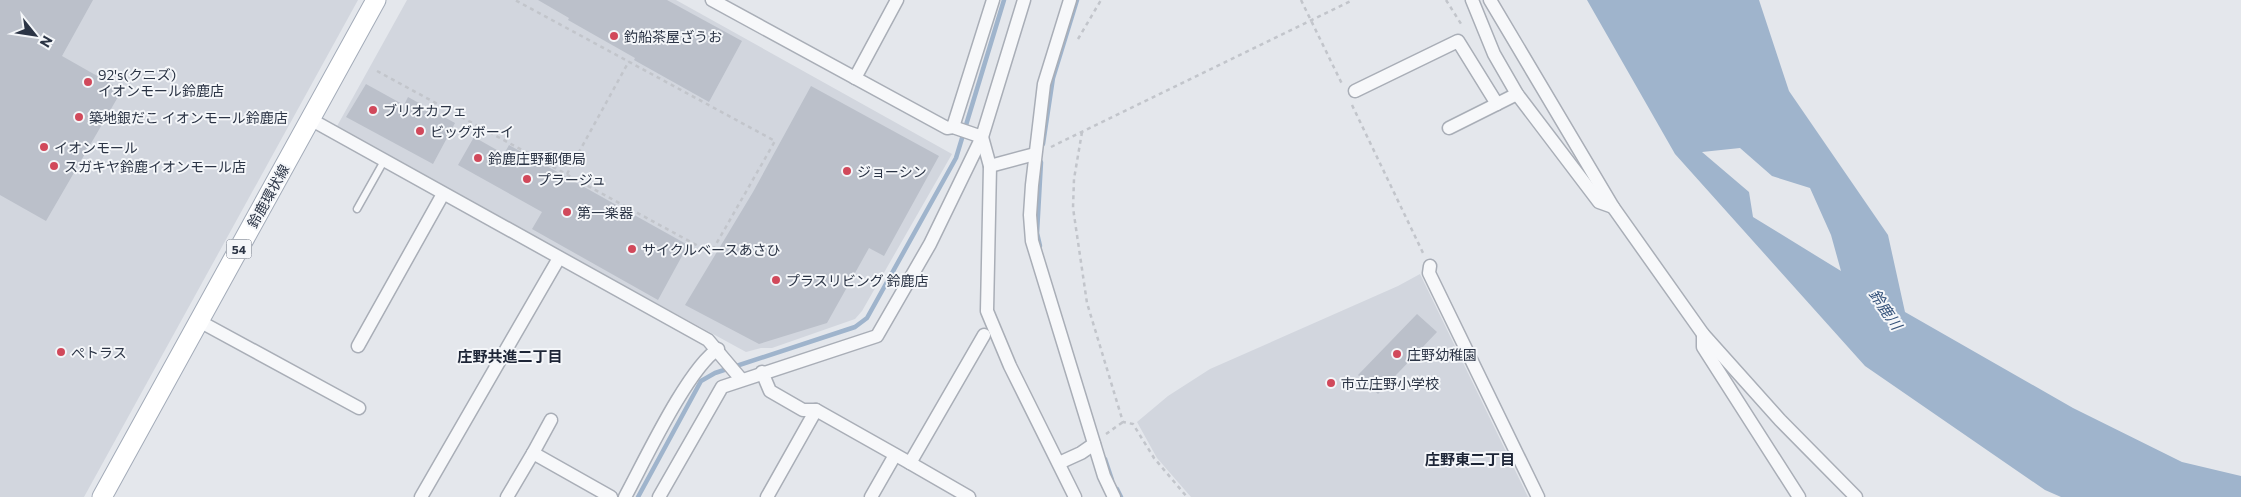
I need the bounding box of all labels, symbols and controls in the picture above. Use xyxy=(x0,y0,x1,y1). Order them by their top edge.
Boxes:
north arrow xyxy=(10,10,60,60)
place label: 釣船茶屋ざうお xyxy=(624,28,722,45)
marker: 釣船茶屋ざうお xyxy=(608,30,620,42)
text: N xyxy=(37,33,57,51)
place label: 92's(クニズ) イオンモール鈴鹿店 xyxy=(98,66,224,99)
marker: 92's(クニズ) イオンモール鈴鹿店 xyxy=(82,76,94,88)
place label: ブリオカフェ xyxy=(383,102,467,119)
marker: ブリオカフェ xyxy=(367,104,379,116)
place label: 築地銀だこ イオンモール鈴鹿店 xyxy=(89,109,288,126)
marker: 築地銀だこ イオンモール鈴鹿店 xyxy=(73,111,85,123)
place label: ビッグボーイ xyxy=(430,123,514,140)
marker: ビッグボーイ xyxy=(414,125,426,137)
place label: イオンモール xyxy=(54,139,138,156)
marker: イオンモール xyxy=(38,141,50,153)
place label: 鈴鹿庄野郵便局 xyxy=(488,150,586,167)
marker: 鈴鹿庄野郵便局 xyxy=(472,152,484,164)
place label: スガキヤ鈴鹿イオンモール店 xyxy=(64,158,246,175)
marker: スガキヤ鈴鹿イオンモール店 xyxy=(48,160,60,172)
street label: 鈴鹿環状線 xyxy=(244,161,292,231)
place label: ジョーシン xyxy=(857,163,927,180)
marker: ジョーシン xyxy=(841,165,853,177)
place label: プラージュ xyxy=(537,171,606,188)
marker: プラージュ xyxy=(521,173,533,185)
place label: 第一楽器 xyxy=(577,204,633,221)
marker: 第一楽器 xyxy=(561,206,573,218)
road number: 54 xyxy=(226,240,252,258)
place label: サイクルベースあさひ xyxy=(642,241,781,258)
marker: サイクルベースあさひ xyxy=(626,243,638,255)
place label: プラスリビング 鈴鹿店 xyxy=(786,272,928,289)
marker: プラスリビング 鈴鹿店 xyxy=(770,274,782,286)
water label: 鈴鹿川 xyxy=(1866,285,1907,334)
place label: ぺトラス xyxy=(71,344,127,361)
marker: ぺトラス xyxy=(55,346,67,358)
place label: 庄野幼稚園 xyxy=(1407,346,1477,363)
district label: 庄野共進二丁目 xyxy=(457,347,563,365)
marker: 庄野幼稚園 xyxy=(1391,348,1403,360)
place label: 市立庄野小学校 xyxy=(1341,375,1439,392)
marker: 市立庄野小学校 xyxy=(1325,377,1337,389)
district label: 庄野東二丁目 xyxy=(1425,450,1515,468)

